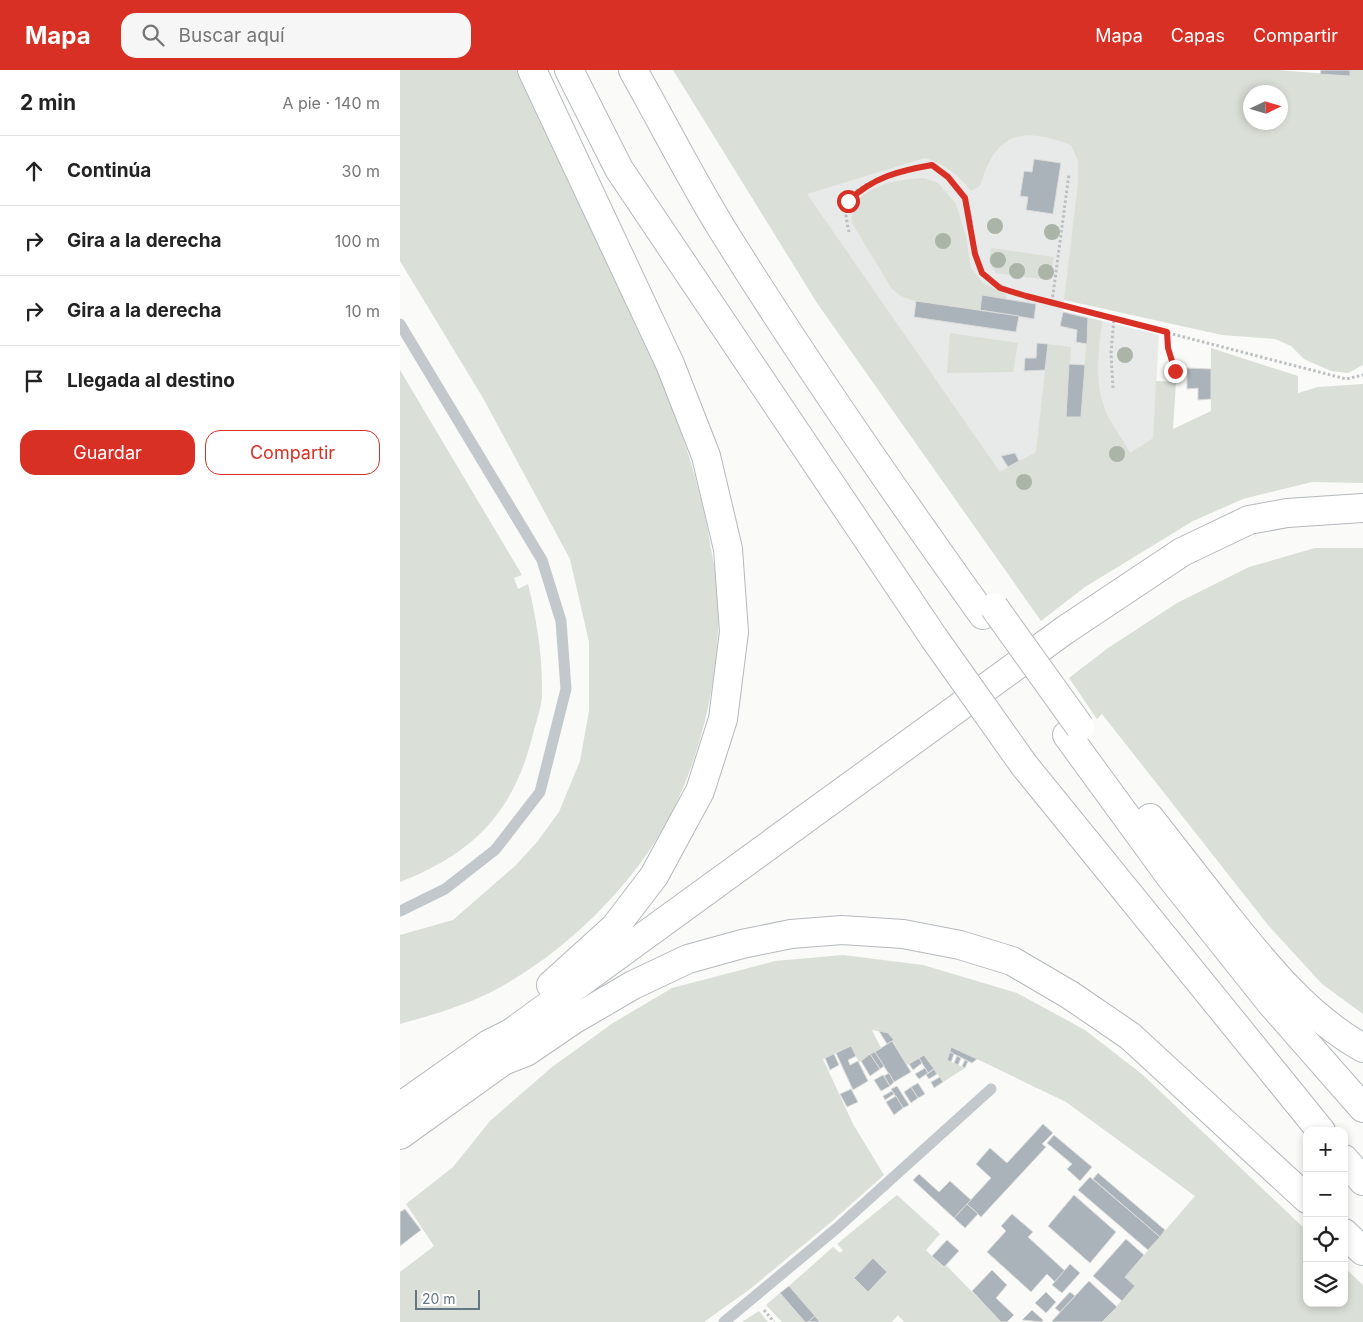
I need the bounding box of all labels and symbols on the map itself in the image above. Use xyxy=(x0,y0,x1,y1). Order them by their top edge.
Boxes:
north arrow xyxy=(1243,85,1288,130)
route start xyxy=(837,190,860,213)
route end xyxy=(1164,360,1187,383)
scale bar xyxy=(415,1287,480,1310)

